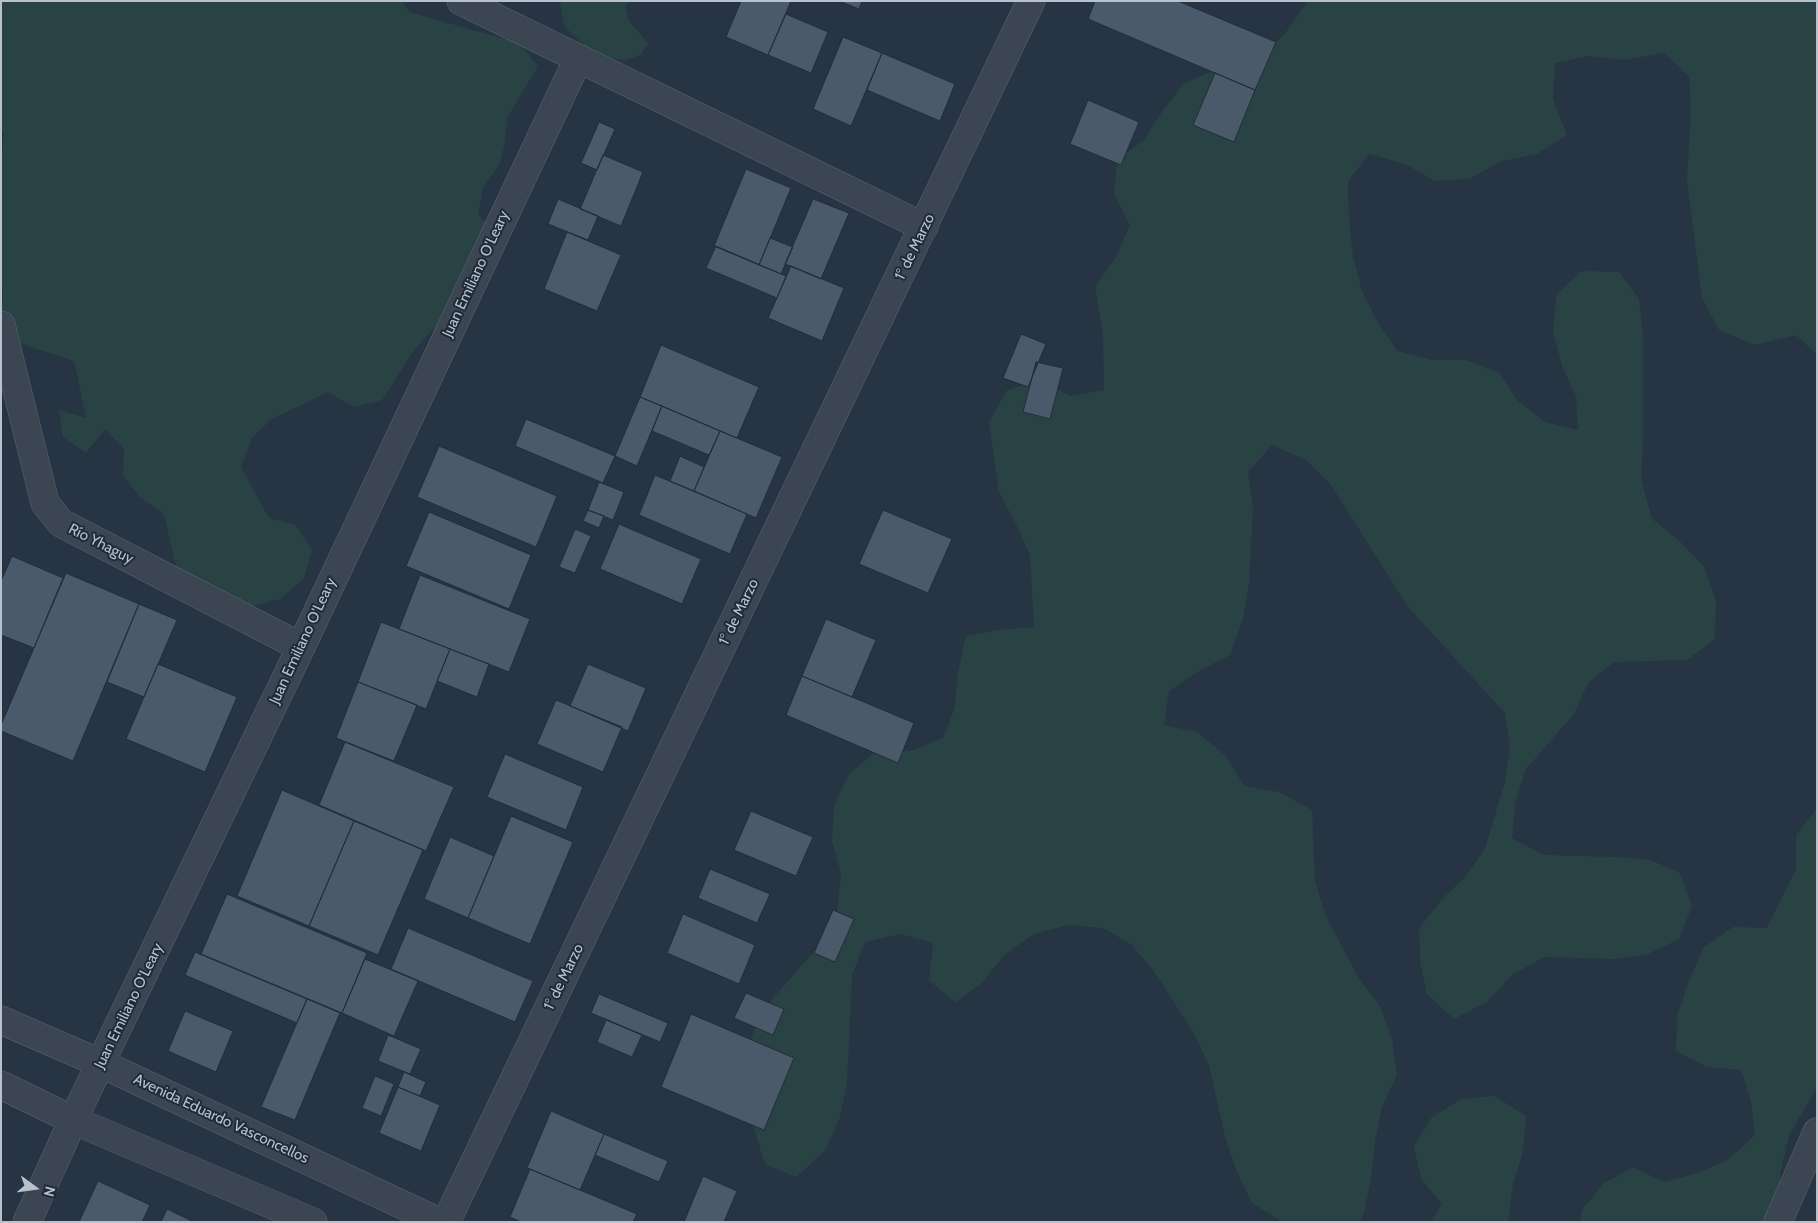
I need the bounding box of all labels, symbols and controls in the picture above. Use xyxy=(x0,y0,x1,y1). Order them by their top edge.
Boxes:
street label: Juan Emiliano O'Leary xyxy=(439,208,513,340)
street label: 1° de Marzo xyxy=(891,211,939,283)
street label: Río Yhaguy xyxy=(66,520,136,568)
street label: Juan Emiliano O'Leary xyxy=(266,575,340,707)
street label: 1° de Marzo xyxy=(715,576,763,648)
street label: Juan Emiliano O'Leary xyxy=(91,940,167,1072)
street label: 1° de Marzo xyxy=(540,941,588,1013)
street label: Avenida Eduardo Vasconcellos xyxy=(131,1070,311,1168)
north arrow xyxy=(10,1163,60,1213)
text: N xyxy=(40,1185,59,1199)

